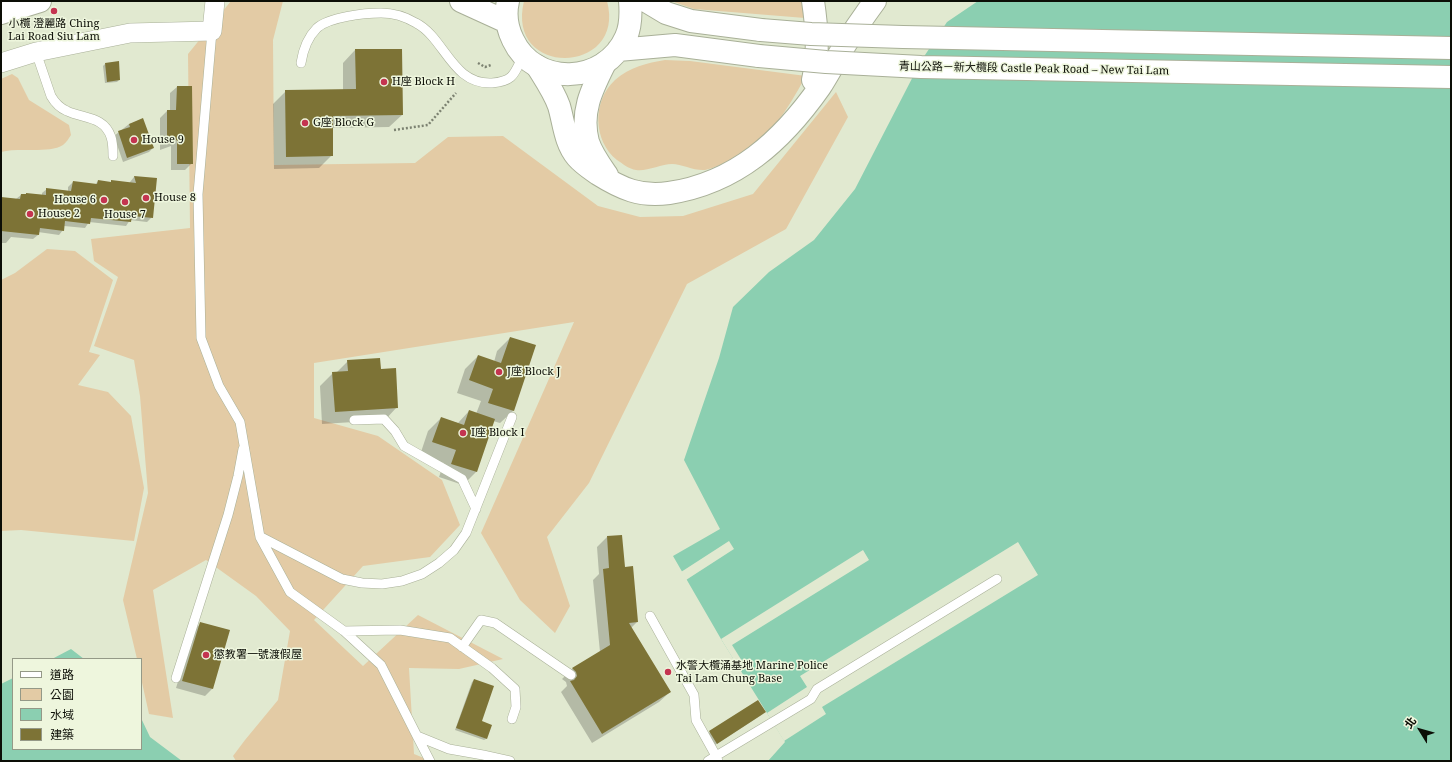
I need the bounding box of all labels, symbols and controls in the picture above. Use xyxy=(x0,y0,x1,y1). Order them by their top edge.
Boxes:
marker: 小欖 澄麗路 Ching Lai Road Siu Lam xyxy=(49,6,59,16)
place label: 小欖 澄麗路 Ching Lai Road Siu Lam xyxy=(8,17,100,43)
street label: 青山公路－新大欖段 Castle Peak Road – New Tai Lam xyxy=(899,60,1169,78)
place label: H座 Block H xyxy=(392,75,455,89)
marker: H座 Block H xyxy=(379,77,389,87)
place label: G座 Block G xyxy=(313,116,374,130)
marker: G座 Block G xyxy=(300,118,310,128)
place label: House 9 xyxy=(142,133,184,147)
marker: House 9 xyxy=(129,135,139,145)
place label: House 8 xyxy=(154,191,196,205)
place label: House 6 xyxy=(54,193,96,207)
marker: House 8 xyxy=(141,193,151,203)
marker: House 6 xyxy=(99,195,109,205)
marker: House 7 xyxy=(120,197,130,207)
place label: House 2 xyxy=(38,207,80,221)
place label: House 7 xyxy=(104,208,146,222)
marker: House 2 xyxy=(25,209,35,219)
place label: J座 Block J xyxy=(507,365,560,379)
marker: J座 Block J xyxy=(494,367,504,377)
place label: I座 Block I xyxy=(471,426,525,440)
marker: I座 Block I xyxy=(458,428,468,438)
place label: 懲教署一號渡假屋 xyxy=(214,648,302,662)
marker: 懲教署一號渡假屋 xyxy=(201,650,211,660)
legend xyxy=(12,658,142,750)
place label: 水警大欖涌基地 Marine Police Tai Lam Chung Base xyxy=(676,659,828,685)
text: 道路 xyxy=(50,666,74,683)
marker: 水警大欖涌基地 Marine Police Tai Lam Chung Base xyxy=(663,667,673,677)
text: 公園 xyxy=(50,686,74,703)
text: 水域 xyxy=(50,706,74,723)
north arrow xyxy=(1400,710,1440,750)
text: 北 xyxy=(1401,714,1419,731)
text: 建築 xyxy=(50,726,74,743)

